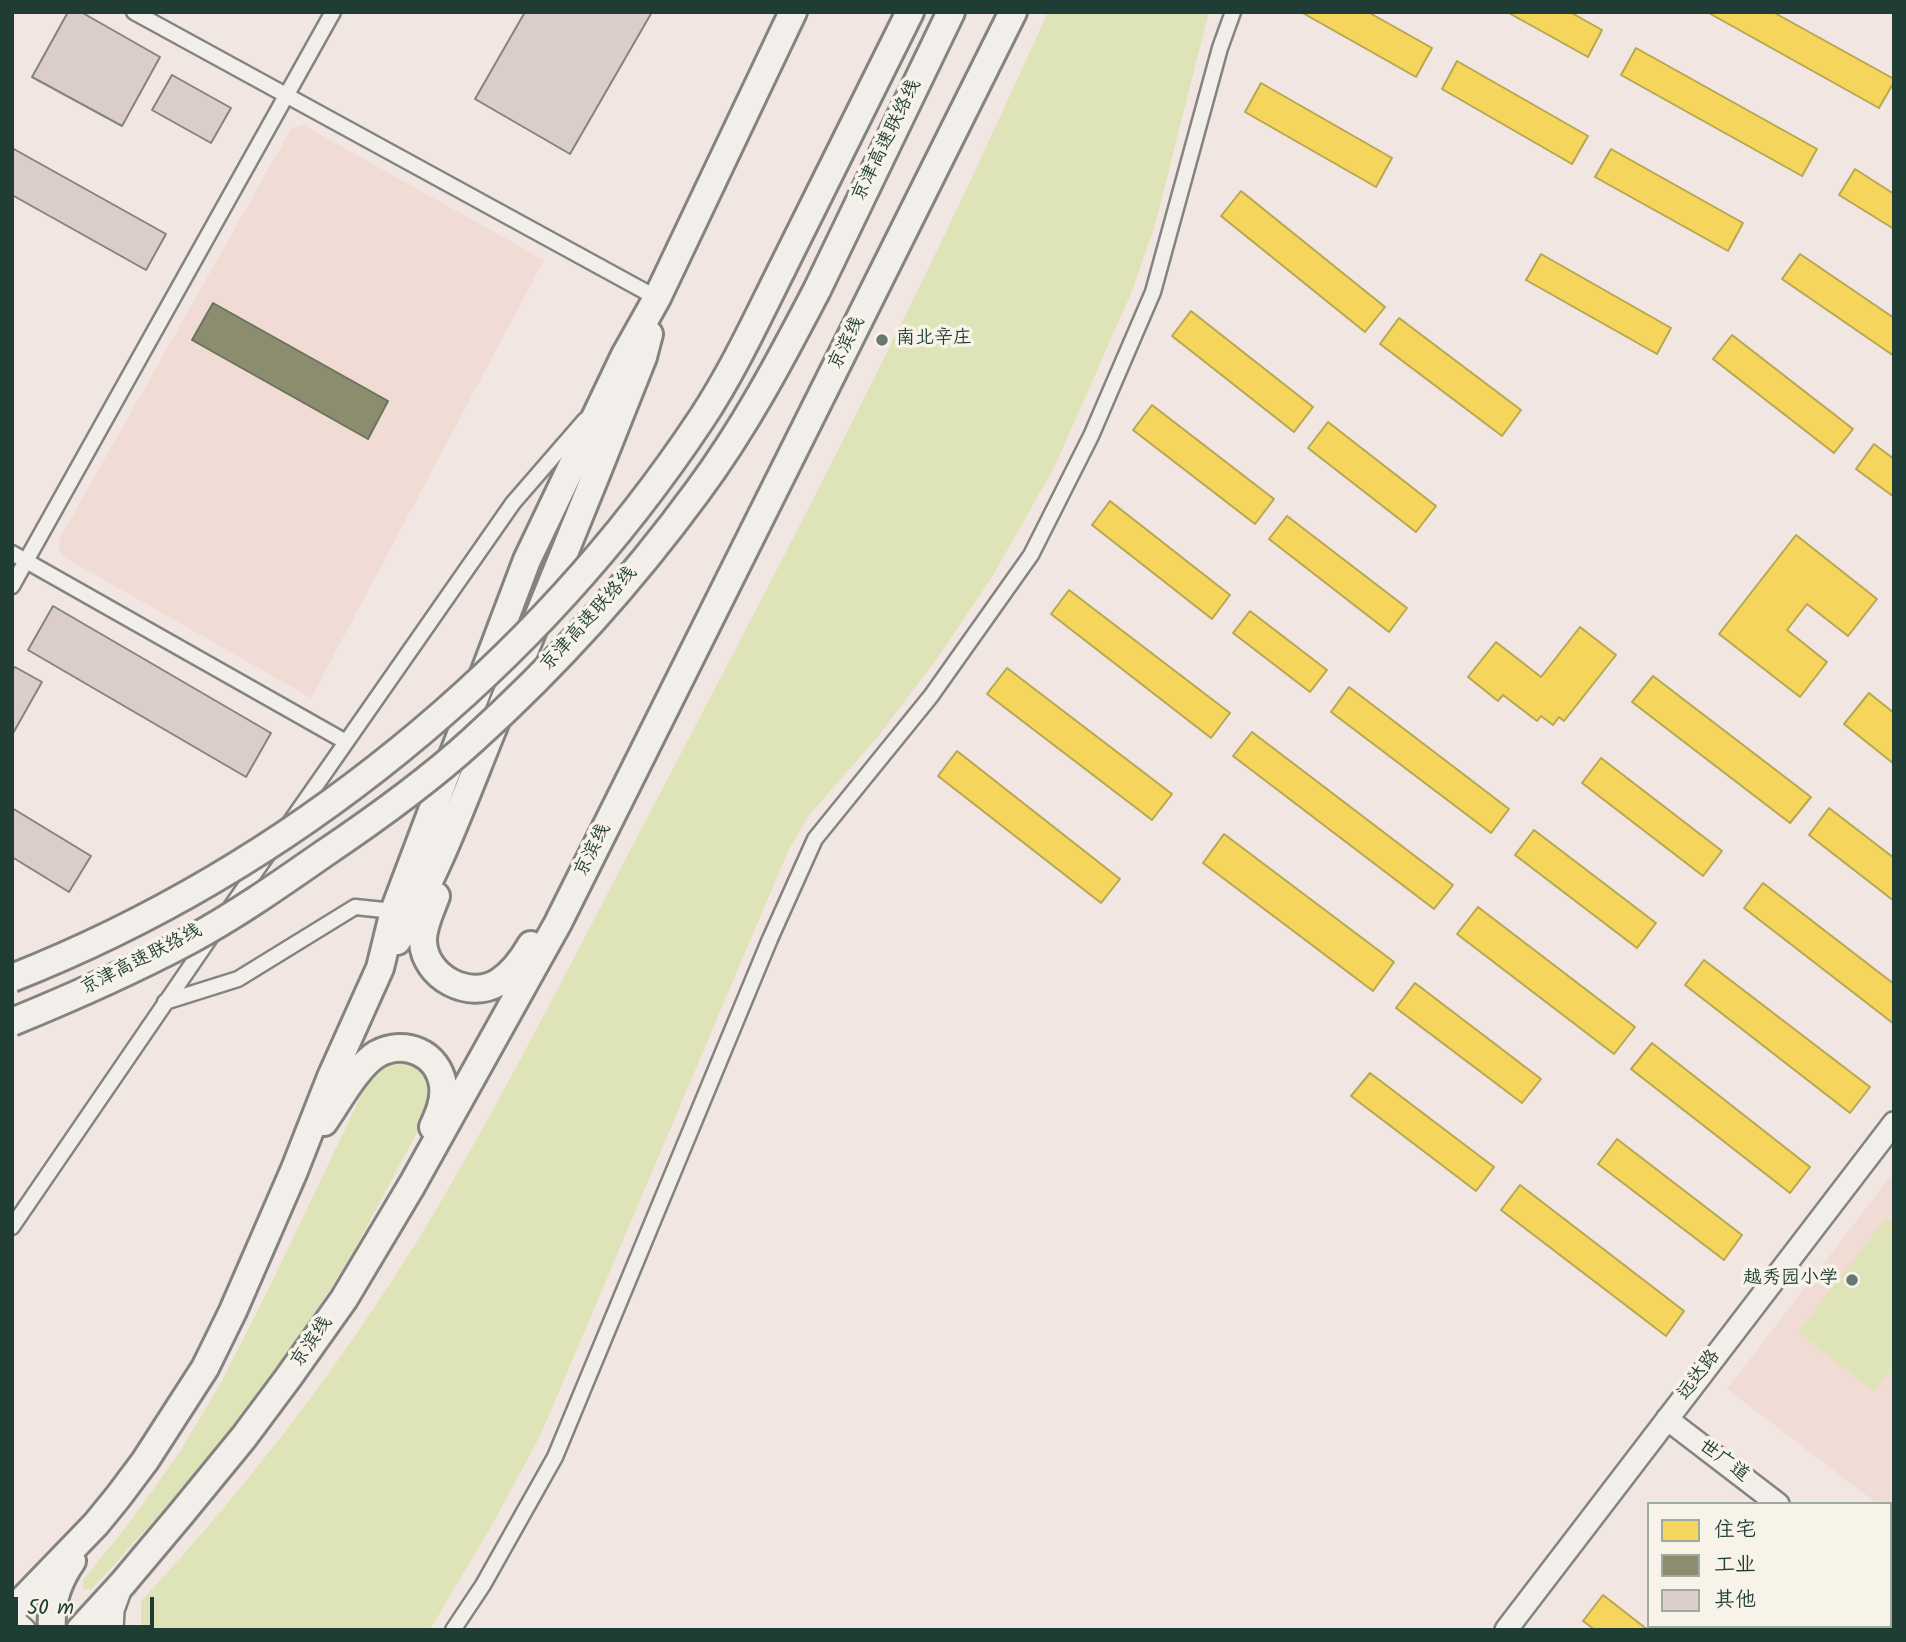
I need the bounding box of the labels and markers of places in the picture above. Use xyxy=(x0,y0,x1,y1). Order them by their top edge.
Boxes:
place label: 南北辛庄 xyxy=(896,329,972,351)
marker: 南北辛庄 xyxy=(874,332,890,348)
place label: 越秀园小学 xyxy=(1743,1269,1838,1291)
marker: 越秀园小学 xyxy=(1844,1272,1860,1288)

